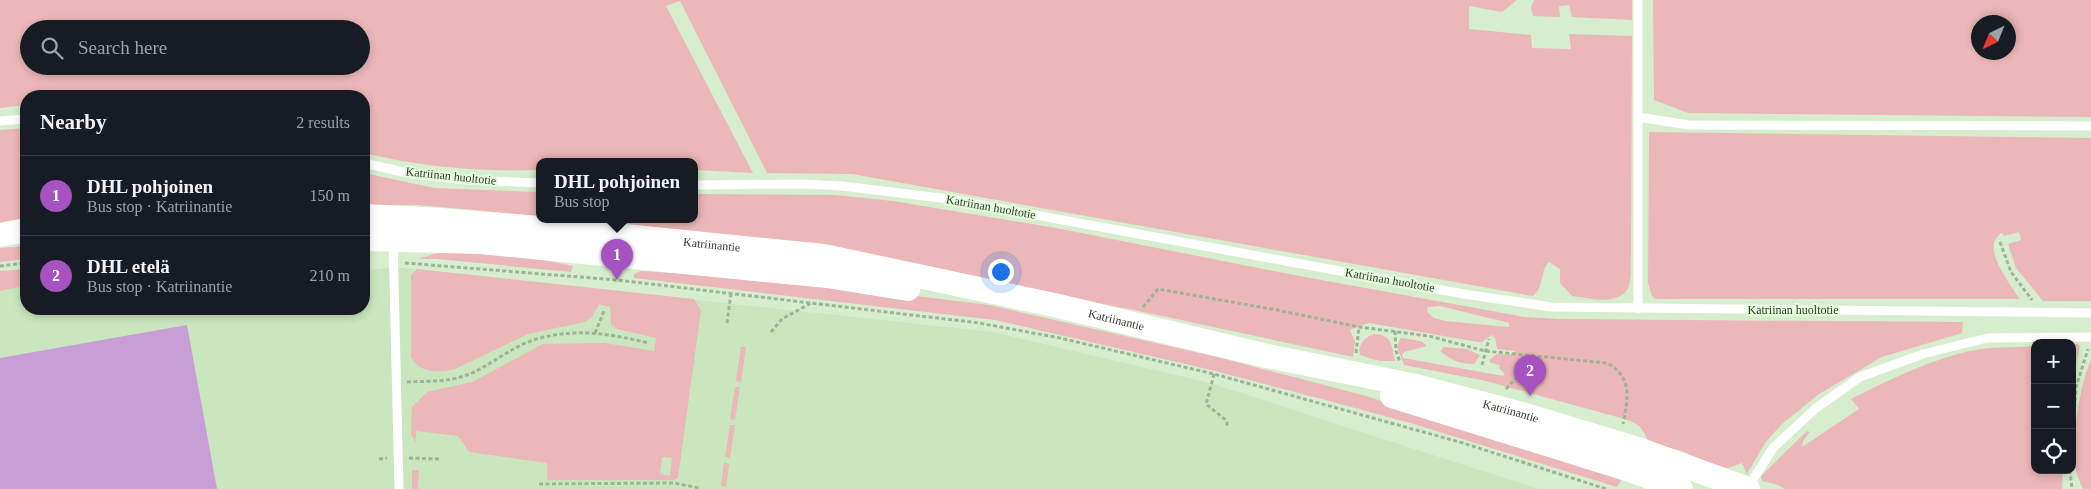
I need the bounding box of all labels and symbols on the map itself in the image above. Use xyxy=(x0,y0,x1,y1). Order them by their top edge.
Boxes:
north arrow xyxy=(1971,15,2016,60)
street label: Katriinan huoltotie xyxy=(405,164,497,188)
street label: Katriinan huoltotie xyxy=(945,192,1037,222)
street label: Katriinantie xyxy=(683,235,741,255)
pin: 1 xyxy=(601,239,633,280)
your location xyxy=(988,259,1014,285)
street label: Katriinan huoltotie xyxy=(1344,265,1436,295)
street label: Katriinan huoltotie xyxy=(1748,303,1838,317)
street label: Katriinantie xyxy=(1087,306,1146,333)
pin: 2 xyxy=(1514,355,1546,396)
street label: Katriinantie xyxy=(1481,397,1540,426)

